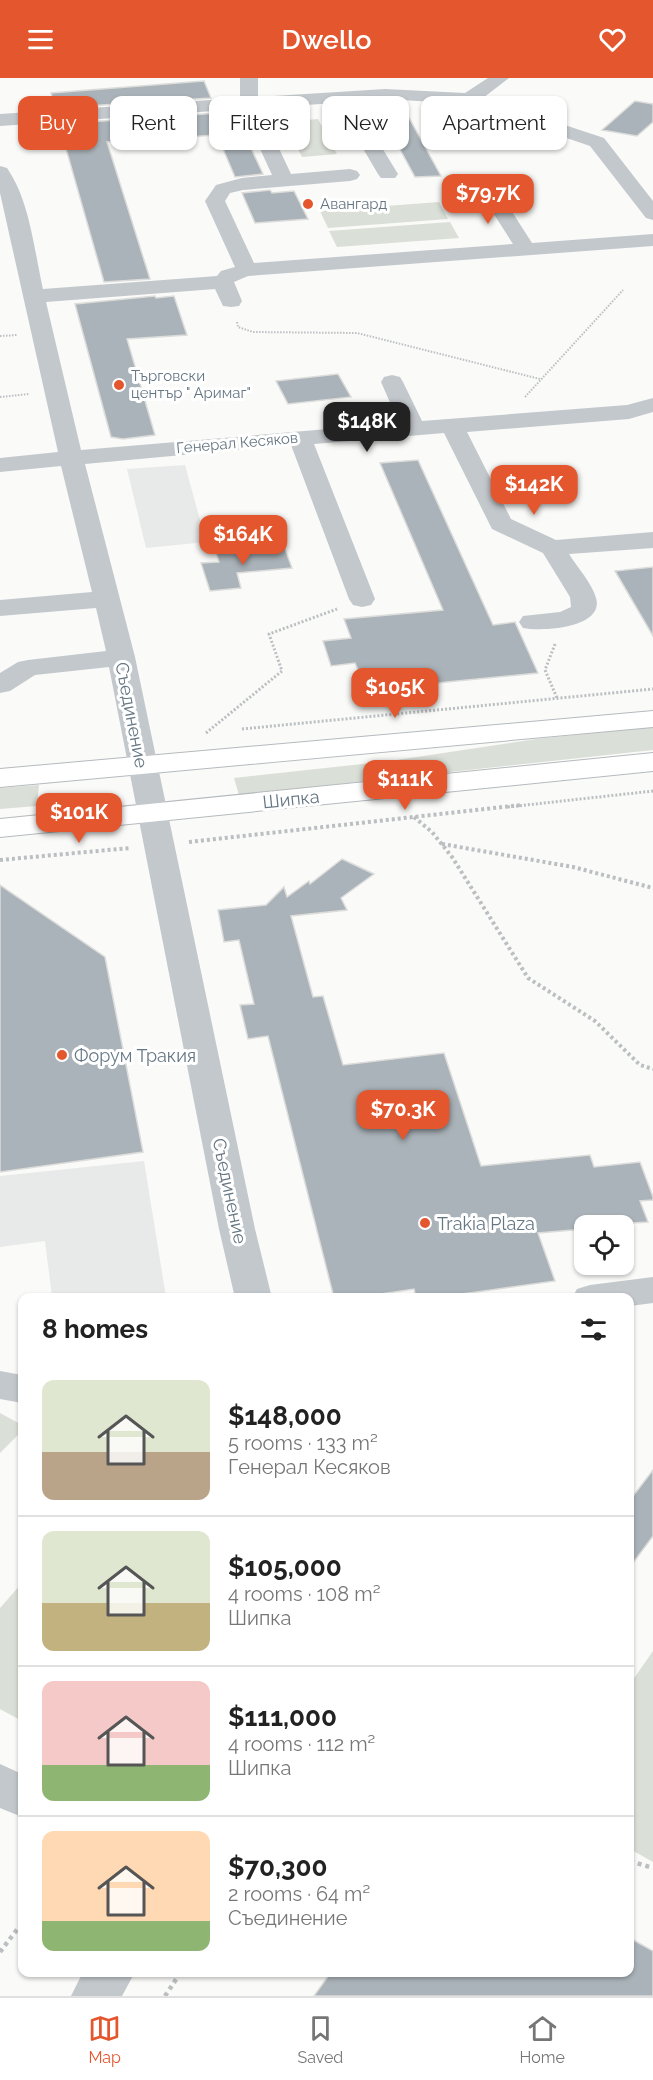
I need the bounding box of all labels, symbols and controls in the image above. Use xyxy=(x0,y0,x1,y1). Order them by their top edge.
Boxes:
icon: menu xyxy=(24,23,57,56)
icon: heart xyxy=(596,23,629,56)
text: Dwello xyxy=(282,24,371,55)
chip: Buy xyxy=(18,96,98,150)
chip: Rent xyxy=(110,96,197,150)
chip: Filters xyxy=(209,96,310,150)
chip: New xyxy=(322,96,409,150)
chip: Apartment xyxy=(421,96,567,150)
pin: $79.7K xyxy=(439,174,537,225)
text: $79.7K xyxy=(456,181,520,205)
place label: Авангард xyxy=(320,195,388,213)
marker: Авангард xyxy=(301,197,315,211)
place label: Търговски център " Аримаг" xyxy=(131,367,251,402)
marker: Търговски център " Аримаг" xyxy=(112,378,126,392)
pin: $148K xyxy=(325,402,409,453)
text: $148K xyxy=(337,409,397,433)
street label: Генерал Кесяков xyxy=(175,429,299,457)
pin: $142K xyxy=(492,465,576,516)
text: $142K xyxy=(505,472,563,496)
pin: $164K xyxy=(201,515,285,566)
text: $164K xyxy=(213,522,273,546)
street label: Съединение xyxy=(111,660,153,770)
pin: $105K xyxy=(353,668,437,719)
text: $105K xyxy=(365,675,425,699)
pin: $111K xyxy=(363,760,447,811)
text: $111K xyxy=(377,767,433,791)
street label: Шипка xyxy=(261,786,321,812)
pin: $101K xyxy=(37,793,121,844)
text: $101K xyxy=(50,800,108,824)
place label: Форум Тракия xyxy=(74,1045,196,1066)
marker: Форум Тракия xyxy=(55,1048,69,1062)
pin: $70.3K xyxy=(354,1090,452,1141)
text: $70.3K xyxy=(370,1097,436,1121)
street label: Съединение xyxy=(209,1136,252,1246)
place label: Trakia Plaza xyxy=(437,1213,535,1234)
map controls xyxy=(574,1215,634,1275)
button: locate xyxy=(574,1215,634,1275)
marker: Trakia Plaza xyxy=(418,1216,432,1230)
icon: filters xyxy=(577,1313,610,1346)
text: 8 homes xyxy=(42,1314,148,1344)
text: $148,000 xyxy=(228,1401,342,1431)
icon: home xyxy=(90,1404,162,1476)
text: 5 rooms · 133 m² xyxy=(228,1431,378,1455)
text: Генерал Кесяков xyxy=(228,1455,391,1479)
text: $105,000 xyxy=(228,1552,342,1582)
icon: home xyxy=(90,1555,162,1627)
text: 4 rooms · 108 m² xyxy=(228,1582,380,1606)
text: Шипка xyxy=(228,1606,292,1630)
text: $111,000 xyxy=(228,1702,337,1732)
icon: home xyxy=(90,1705,162,1777)
text: 4 rooms · 112 m² xyxy=(228,1732,375,1756)
text: Шипка xyxy=(228,1756,292,1780)
text: $70,300 xyxy=(228,1852,328,1882)
icon: home xyxy=(90,1855,162,1927)
text: 2 rooms · 64 m² xyxy=(228,1882,370,1906)
text: Съединение xyxy=(228,1906,347,1930)
tab: Map xyxy=(88,2012,121,2067)
tab: Saved xyxy=(297,2012,343,2067)
tab: Home xyxy=(520,2012,565,2067)

